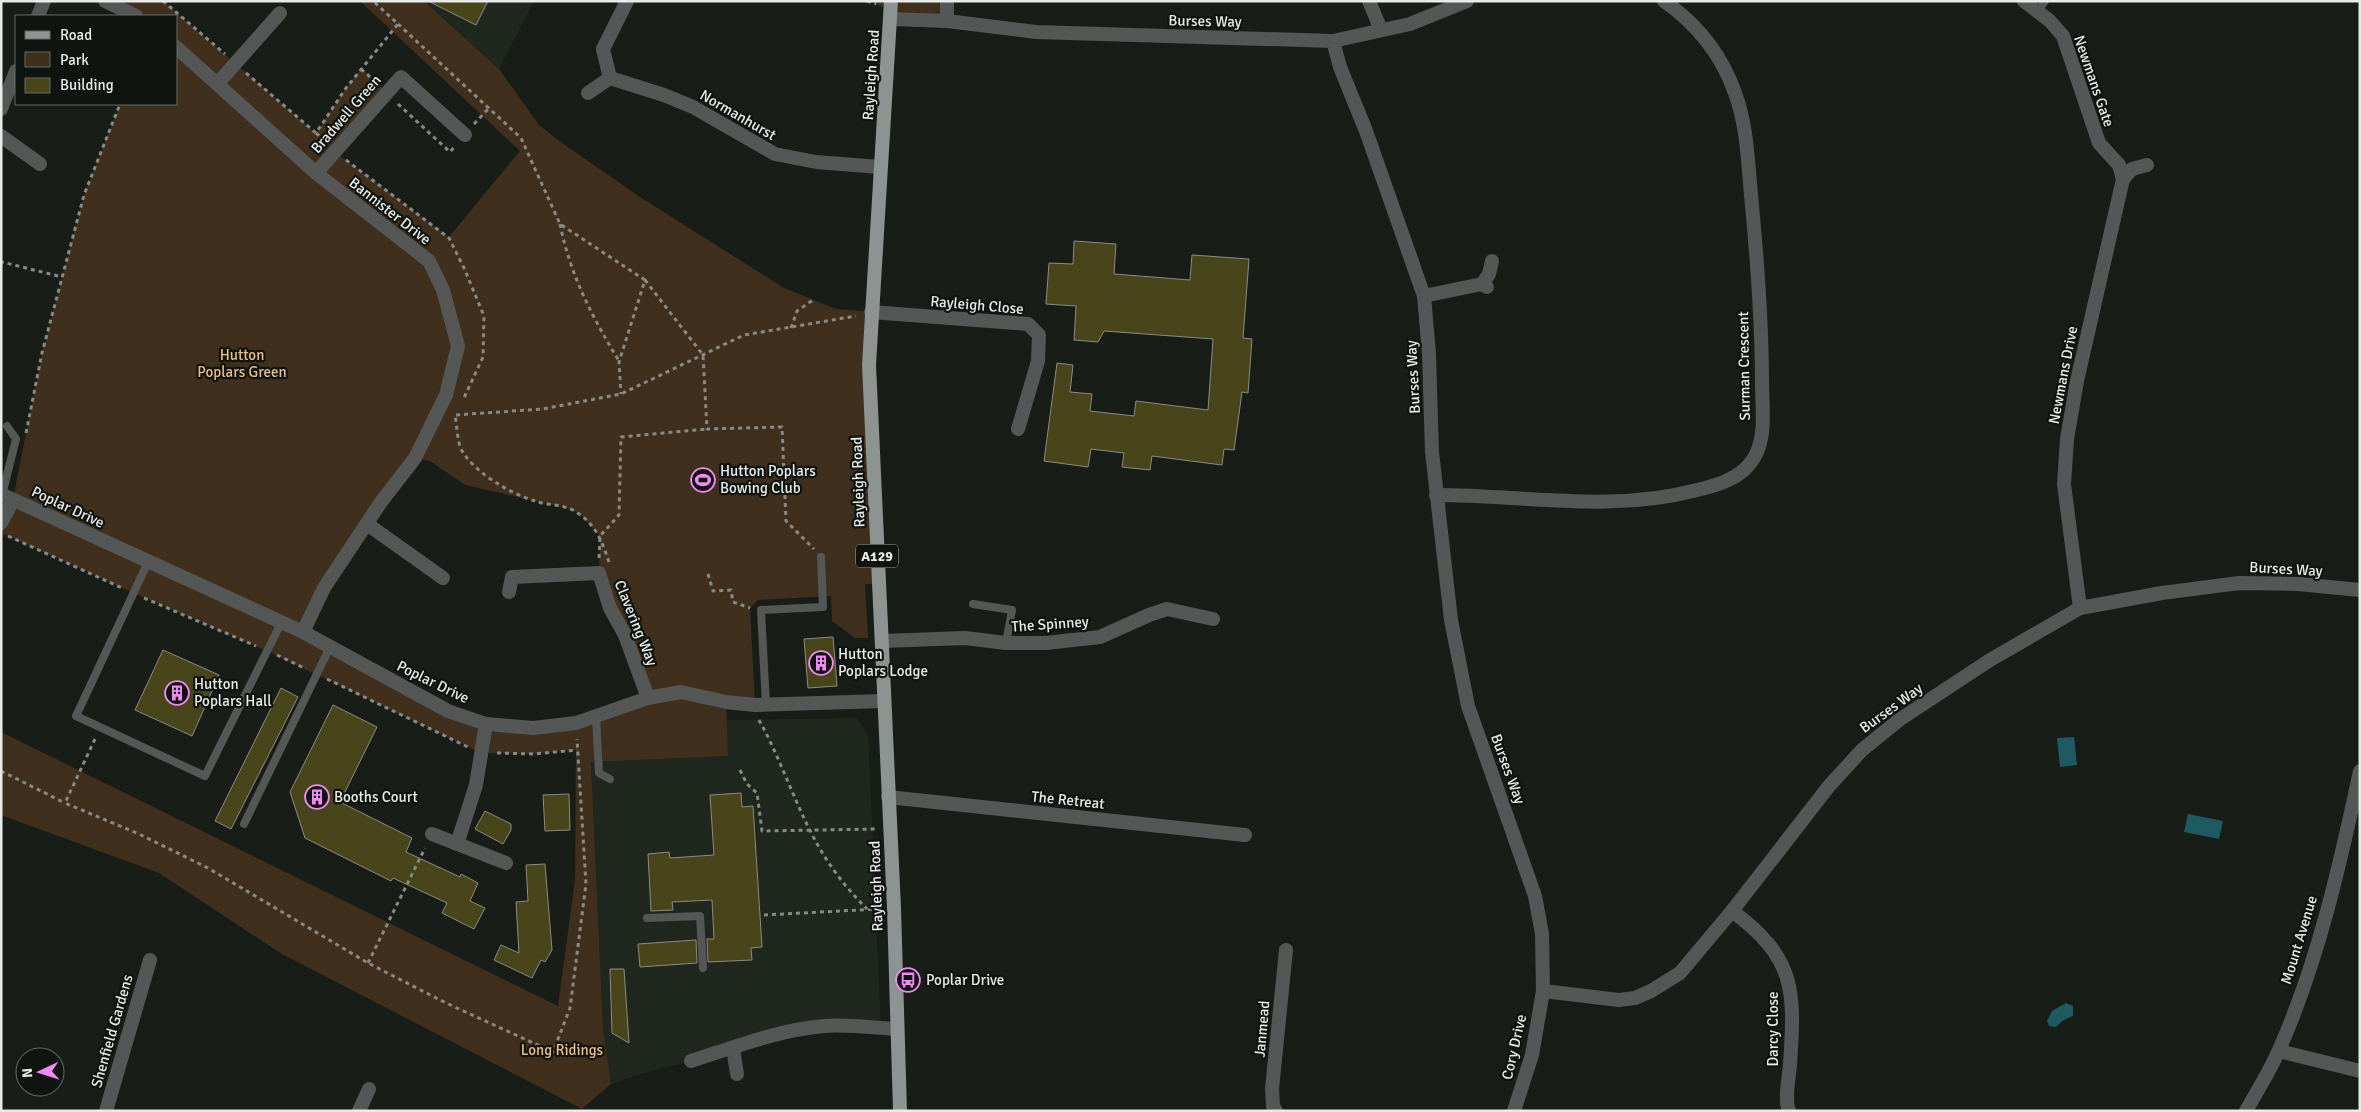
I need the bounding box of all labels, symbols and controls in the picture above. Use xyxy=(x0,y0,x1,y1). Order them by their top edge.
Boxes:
street label: Burses Way xyxy=(1168,11,1242,31)
legend xyxy=(15,15,178,105)
text: Road xyxy=(60,26,92,44)
street label: Rayleigh Road xyxy=(859,29,883,121)
street label: Newmans Gate xyxy=(2070,33,2118,129)
text: Park xyxy=(60,51,89,69)
street label: Bradwell Green xyxy=(307,71,385,157)
text: Building xyxy=(60,76,114,94)
street label: Normanhurst xyxy=(697,86,779,144)
street label: Bannister Drive xyxy=(346,174,434,248)
street label: Rayleigh Close xyxy=(930,292,1024,318)
street label: Surman Crescent xyxy=(1734,311,1754,421)
street label: Newmans Drive xyxy=(2045,324,2081,426)
street label: Burses Way xyxy=(1402,340,1424,414)
park label: Hutton Poplars Green xyxy=(197,346,287,381)
street label: Rayleigh Road xyxy=(847,436,869,528)
place label: Hutton Poplars Bowing Club xyxy=(720,462,816,497)
sports icon: Hutton Poplars Bowing Club xyxy=(690,467,716,493)
street label: Poplar Drive xyxy=(29,482,107,532)
road number: A129 xyxy=(856,544,898,568)
street label: Burses Way xyxy=(2249,558,2323,580)
street label: Clavering Way xyxy=(611,578,661,668)
street label: The Spinney xyxy=(1011,612,1089,636)
place label: Hutton Poplars Lodge xyxy=(838,645,928,680)
building icon: Hutton Poplars Lodge xyxy=(808,650,834,676)
street label: Poplar Drive xyxy=(394,657,472,707)
place label: Hutton Poplars Hall xyxy=(194,675,272,710)
street label: Burses Way xyxy=(1856,679,1926,737)
building icon: Hutton Poplars Hall xyxy=(164,680,190,706)
street label: Burses Way xyxy=(1487,731,1529,807)
building icon: Booths Court xyxy=(304,784,330,810)
street label: The Retreat xyxy=(1031,787,1105,813)
place label: Booths Court xyxy=(334,788,418,806)
street label: Rayleigh Road xyxy=(865,840,887,932)
street label: Mount Avenue xyxy=(2277,893,2321,987)
bus stop icon: Poplar Drive xyxy=(895,967,921,993)
place label: Poplar Drive xyxy=(926,971,1004,989)
street label: Shenfield Gardens xyxy=(87,972,137,1090)
street label: Darcy Close xyxy=(1764,992,1782,1066)
street label: Janmead xyxy=(1251,1000,1273,1058)
street label: Cory Drive xyxy=(1498,1013,1530,1081)
park label: Long Ridings xyxy=(521,1041,604,1059)
north arrow xyxy=(15,1047,65,1097)
text: N xyxy=(19,1067,36,1078)

